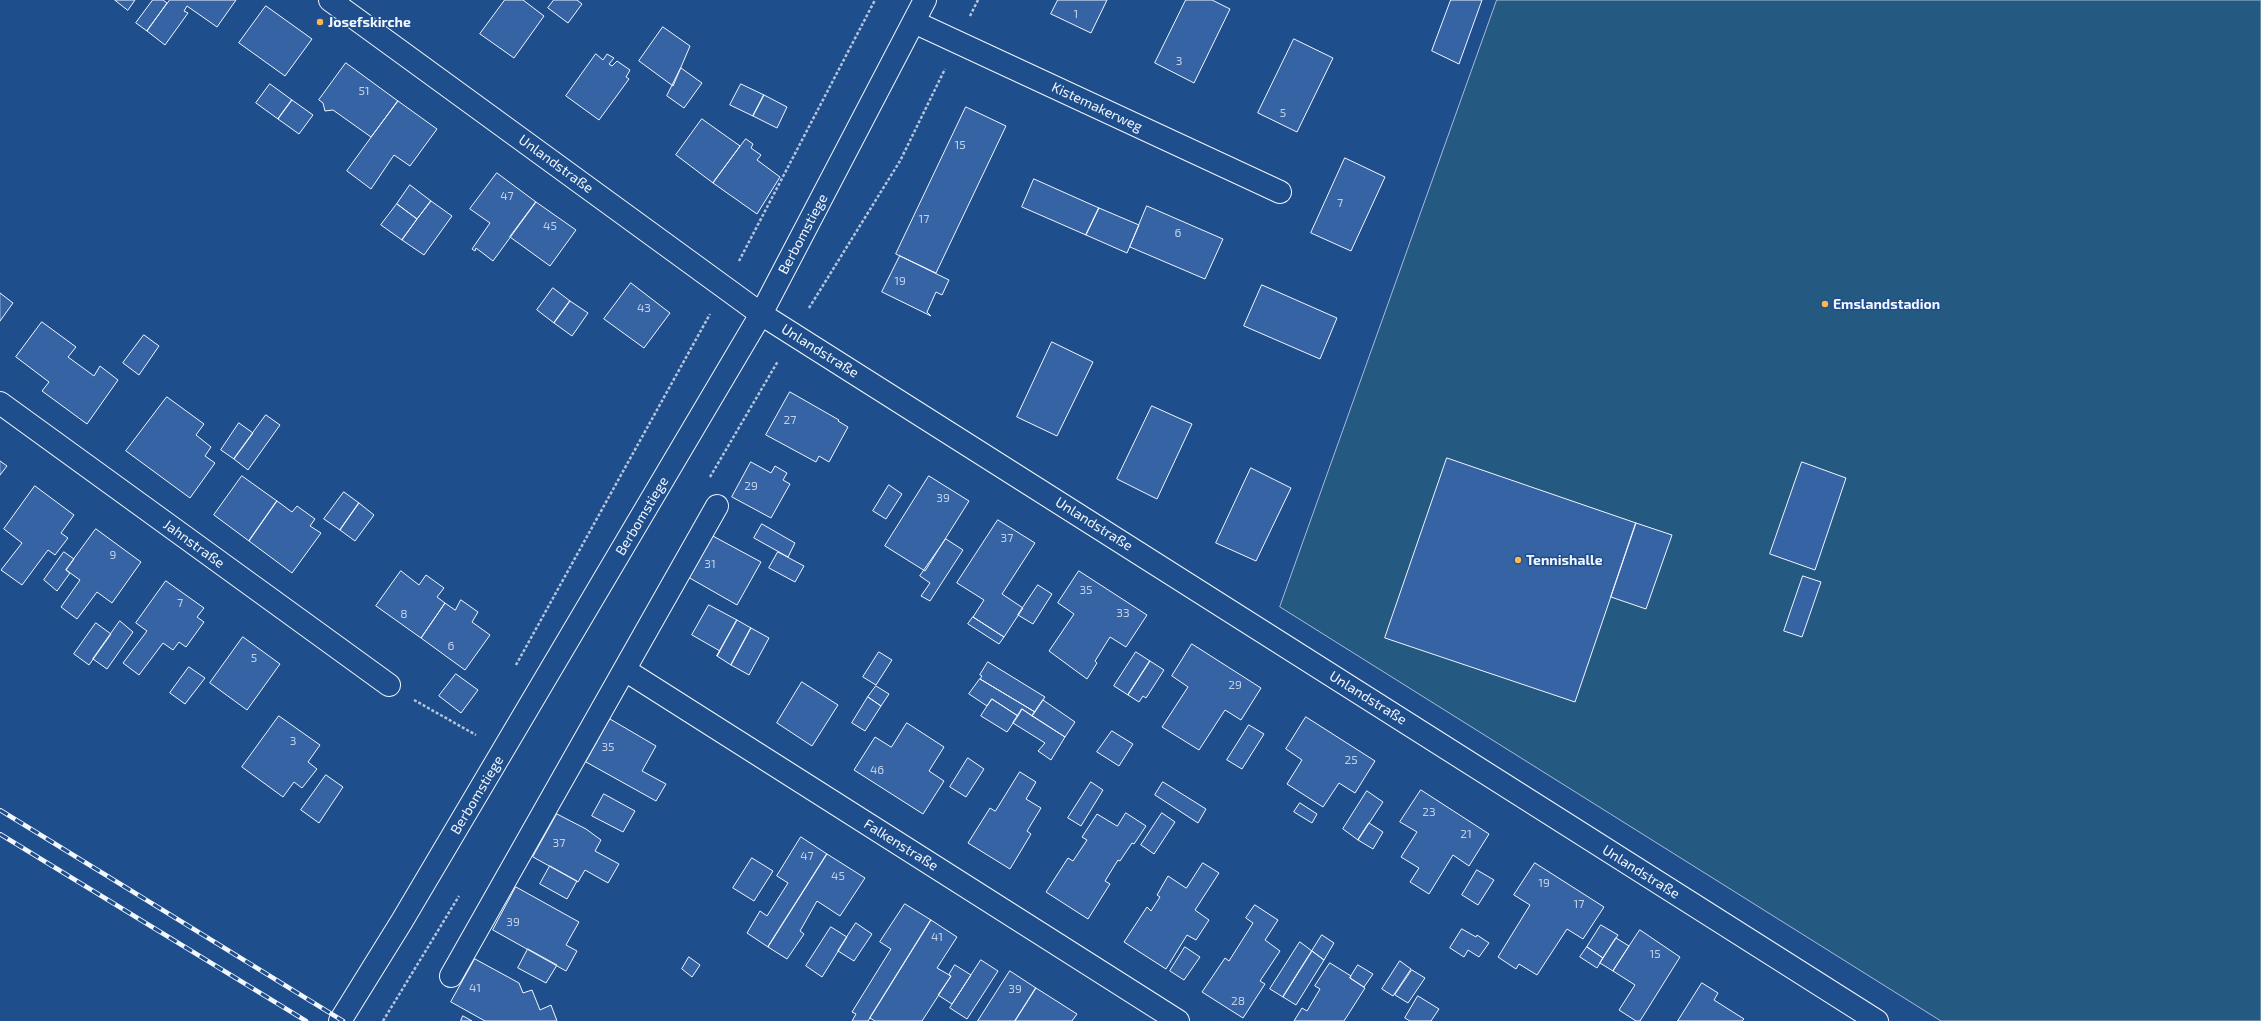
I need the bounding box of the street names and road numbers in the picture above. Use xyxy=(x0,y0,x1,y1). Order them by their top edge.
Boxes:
street label: Kistemakerweg xyxy=(1049,79,1145,135)
street label: Unlandstraße xyxy=(515,131,597,197)
street label: Berbomstiege xyxy=(775,191,831,277)
street label: Unlandstraße xyxy=(778,321,862,381)
street label: Berbomstiege xyxy=(612,474,672,558)
street label: Unlandstraße xyxy=(1052,494,1136,554)
street label: Jahnstraße xyxy=(160,516,228,572)
street label: Unlandstraße xyxy=(1326,668,1410,728)
street label: Berbomstiege xyxy=(447,753,507,837)
street label: Falkenstraße xyxy=(861,816,941,874)
street label: Unlandstraße xyxy=(1599,842,1683,902)

